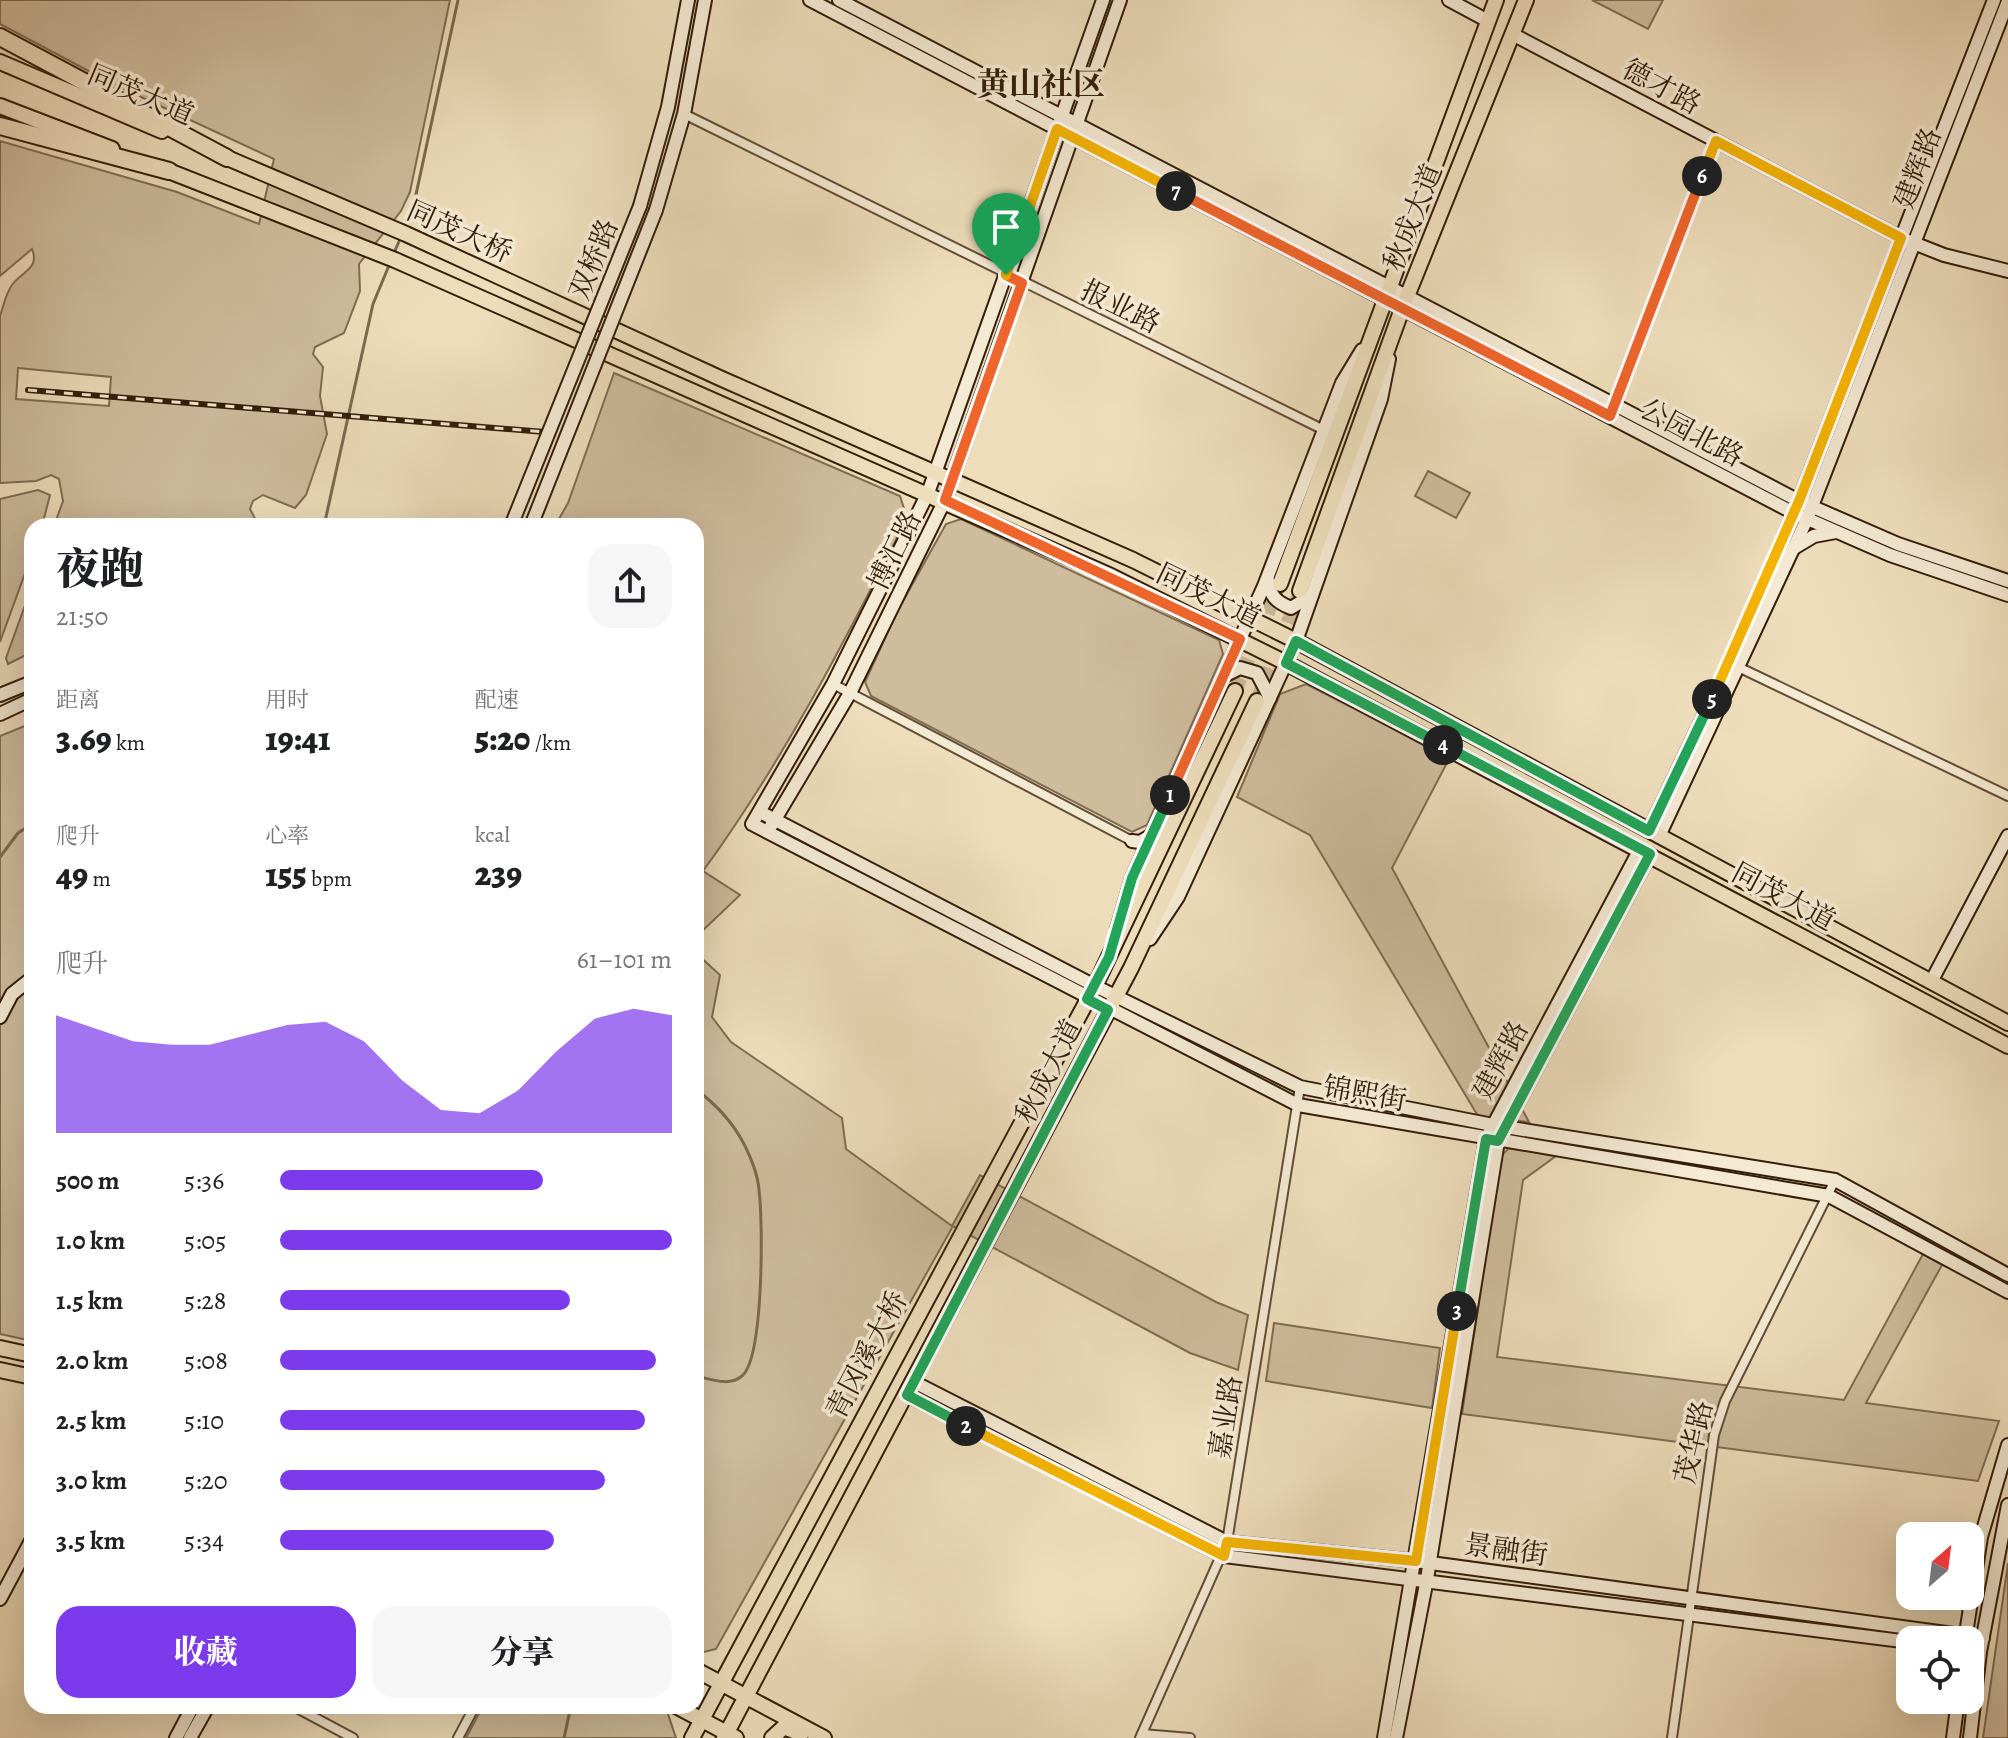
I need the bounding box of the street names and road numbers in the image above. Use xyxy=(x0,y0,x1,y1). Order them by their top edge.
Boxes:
street label: 德才路 xyxy=(1616,50,1708,123)
street label: 同茂大道 xyxy=(82,56,200,134)
street label: 建辉路 xyxy=(1885,122,1951,214)
street label: 秋成大道 xyxy=(1374,158,1452,276)
street label: 同茂大桥 xyxy=(401,192,518,272)
street label: 双桥路 xyxy=(561,213,627,305)
street label: 报业路 xyxy=(1074,271,1167,342)
street label: 公园北路 xyxy=(1633,390,1750,476)
street label: 博汇路 xyxy=(859,504,930,597)
street label: 同茂大道 xyxy=(1150,554,1267,638)
street label: 同茂大道 xyxy=(1725,854,1842,940)
street label: 秋成大道 xyxy=(1007,1013,1091,1130)
street label: 建辉路 xyxy=(1464,1014,1537,1106)
street label: 锦熙街 xyxy=(1320,1068,1409,1120)
street label: 青冈溪大桥 xyxy=(817,1285,917,1426)
street label: 嘉业路 xyxy=(1201,1373,1251,1462)
street label: 茂华路 xyxy=(1666,1397,1722,1487)
street label: 景融街 xyxy=(1462,1525,1550,1575)

